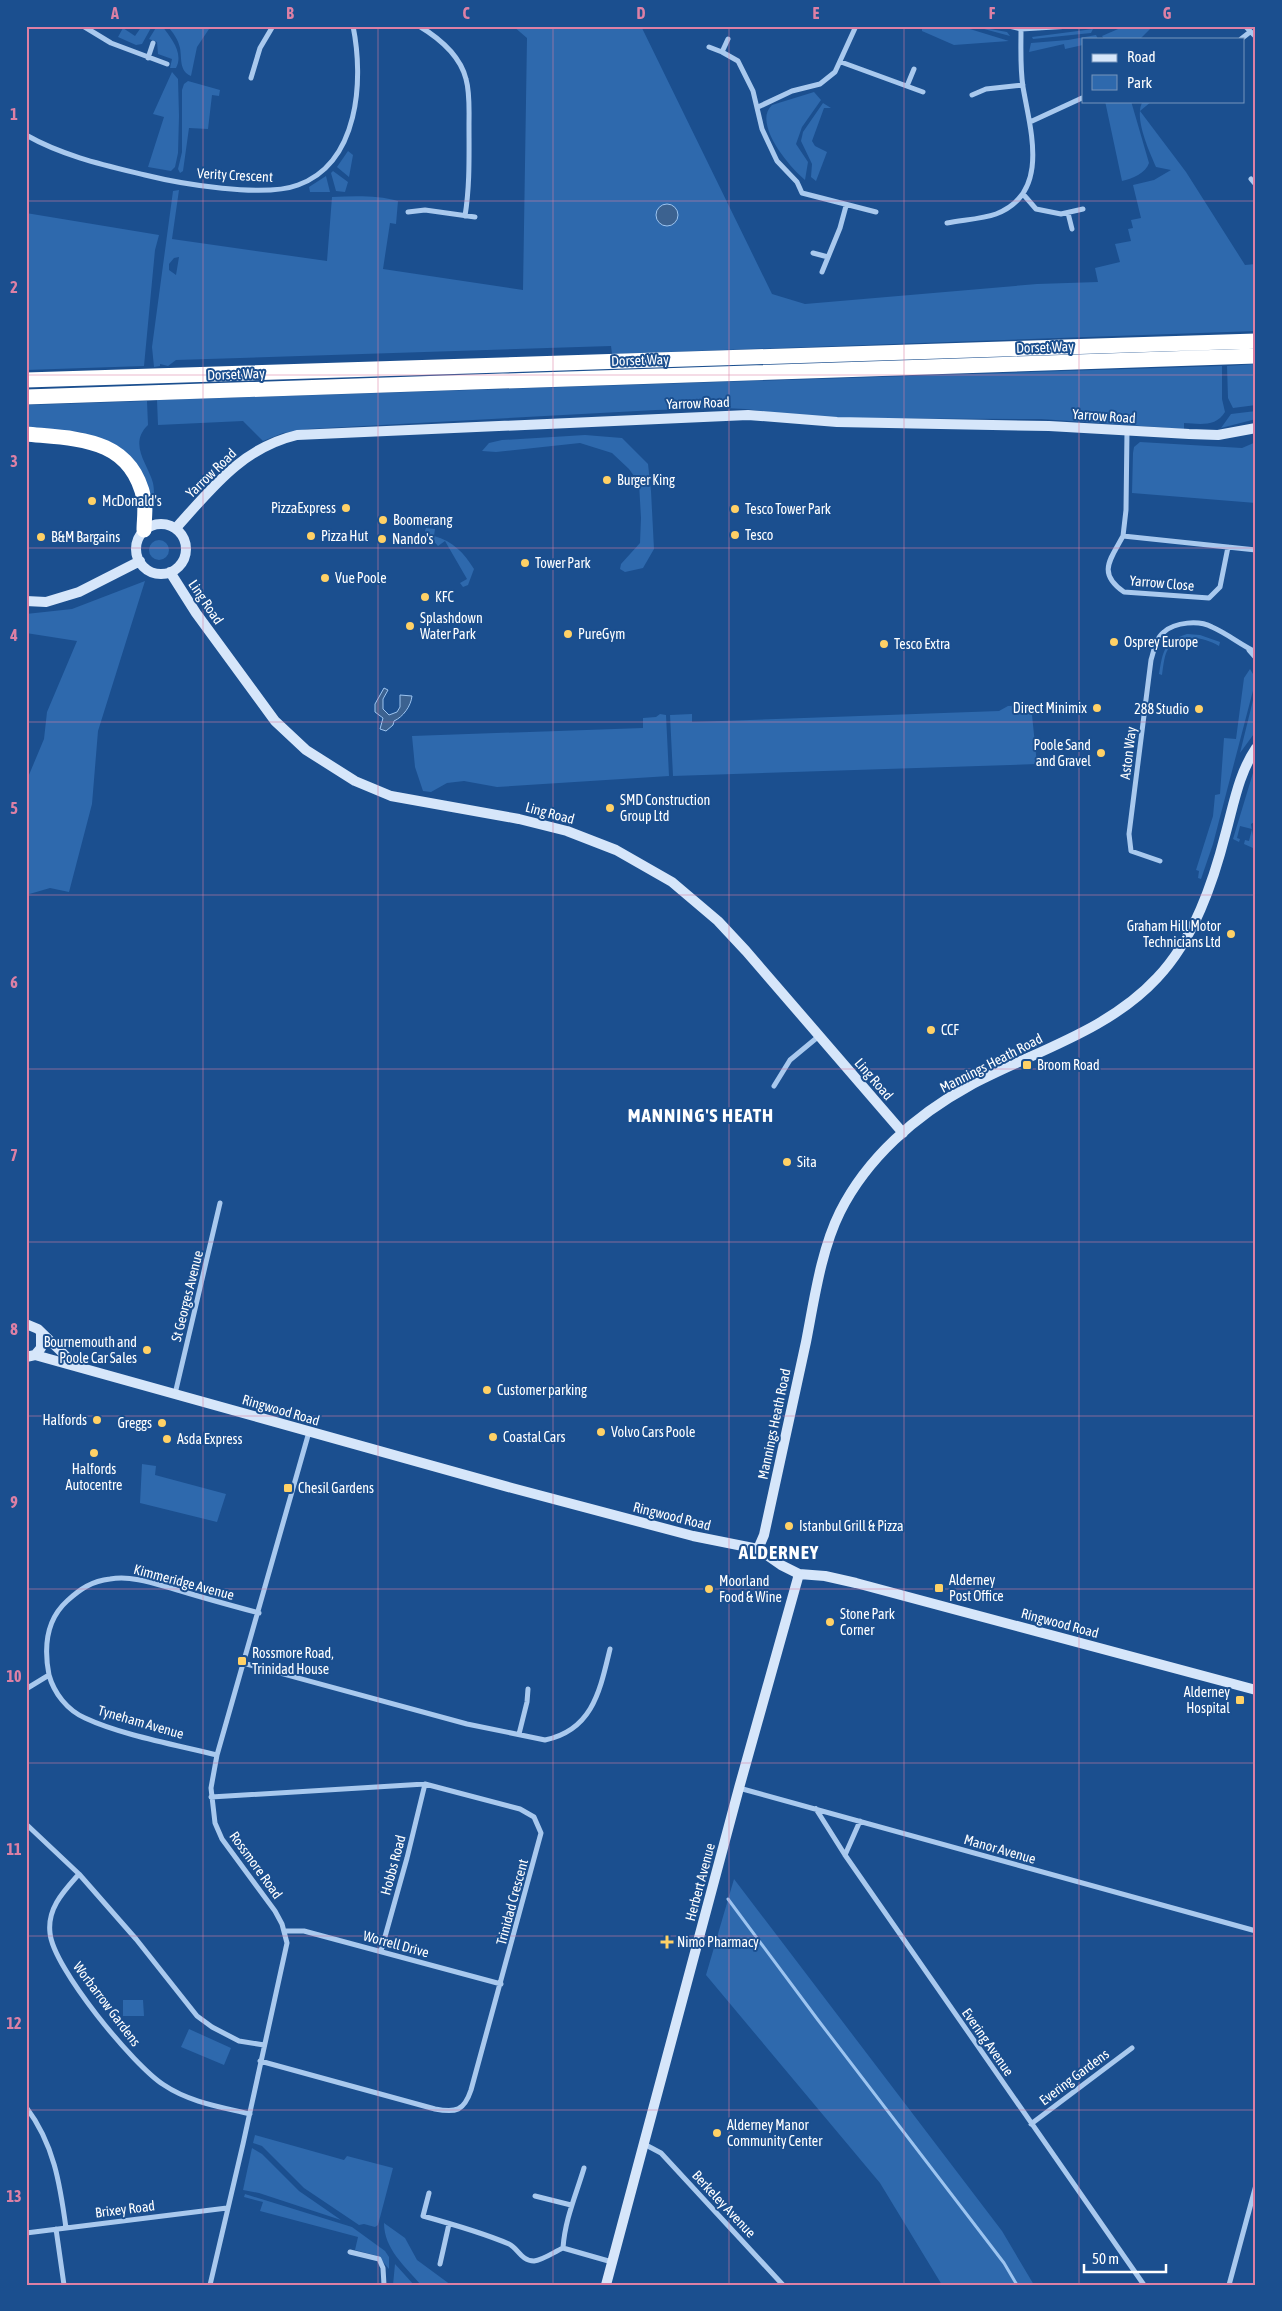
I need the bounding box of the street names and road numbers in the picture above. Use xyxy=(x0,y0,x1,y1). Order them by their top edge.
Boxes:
street label: Verity Crescent xyxy=(197,165,273,185)
street label: Dorset Way xyxy=(1016,338,1074,356)
street label: Dorset Way xyxy=(611,351,669,369)
street label: Dorset Way xyxy=(207,365,265,383)
street label: Yarrow Road xyxy=(666,394,730,412)
street label: Yarrow Road xyxy=(1072,406,1136,426)
street label: Yarrow Road xyxy=(183,445,239,501)
street label: Yarrow Close xyxy=(1129,572,1195,594)
street label: Ling Road xyxy=(185,577,227,627)
street label: Aston Way xyxy=(1117,726,1139,780)
street label: Ling Road xyxy=(524,799,576,827)
street label: Mannings Heath Road xyxy=(937,1030,1045,1096)
street label: Ling Road xyxy=(852,1055,896,1103)
street label: St Georges Avenue xyxy=(168,1249,206,1343)
street label: Mannings Heath Road xyxy=(754,1367,794,1481)
street label: Ringwood Road xyxy=(240,1391,322,1429)
street label: Ringwood Road xyxy=(631,1499,713,1533)
street label: Kimmeridge Avenue xyxy=(132,1561,236,1603)
street label: Ringwood Road xyxy=(1019,1605,1101,1641)
street label: Tyneham Avenue xyxy=(96,1702,186,1742)
street label: Rossmore Road xyxy=(226,1828,286,1902)
street label: Manor Avenue xyxy=(962,1831,1038,1867)
street label: Hobbs Road xyxy=(377,1833,409,1897)
street label: Herbert Avenue xyxy=(682,1841,718,1923)
street label: Trinidad Crescent xyxy=(493,1857,531,1947)
street label: Worrell Drive xyxy=(361,1928,431,1960)
street label: Worbarrow Gardens xyxy=(70,1959,144,2049)
street label: Evering Avenue xyxy=(959,2005,1017,2079)
street label: Evering Gardens xyxy=(1036,2046,1112,2108)
street label: Berkeley Avenue xyxy=(689,2167,759,2241)
street label: Brixey Road xyxy=(94,2197,156,2221)

